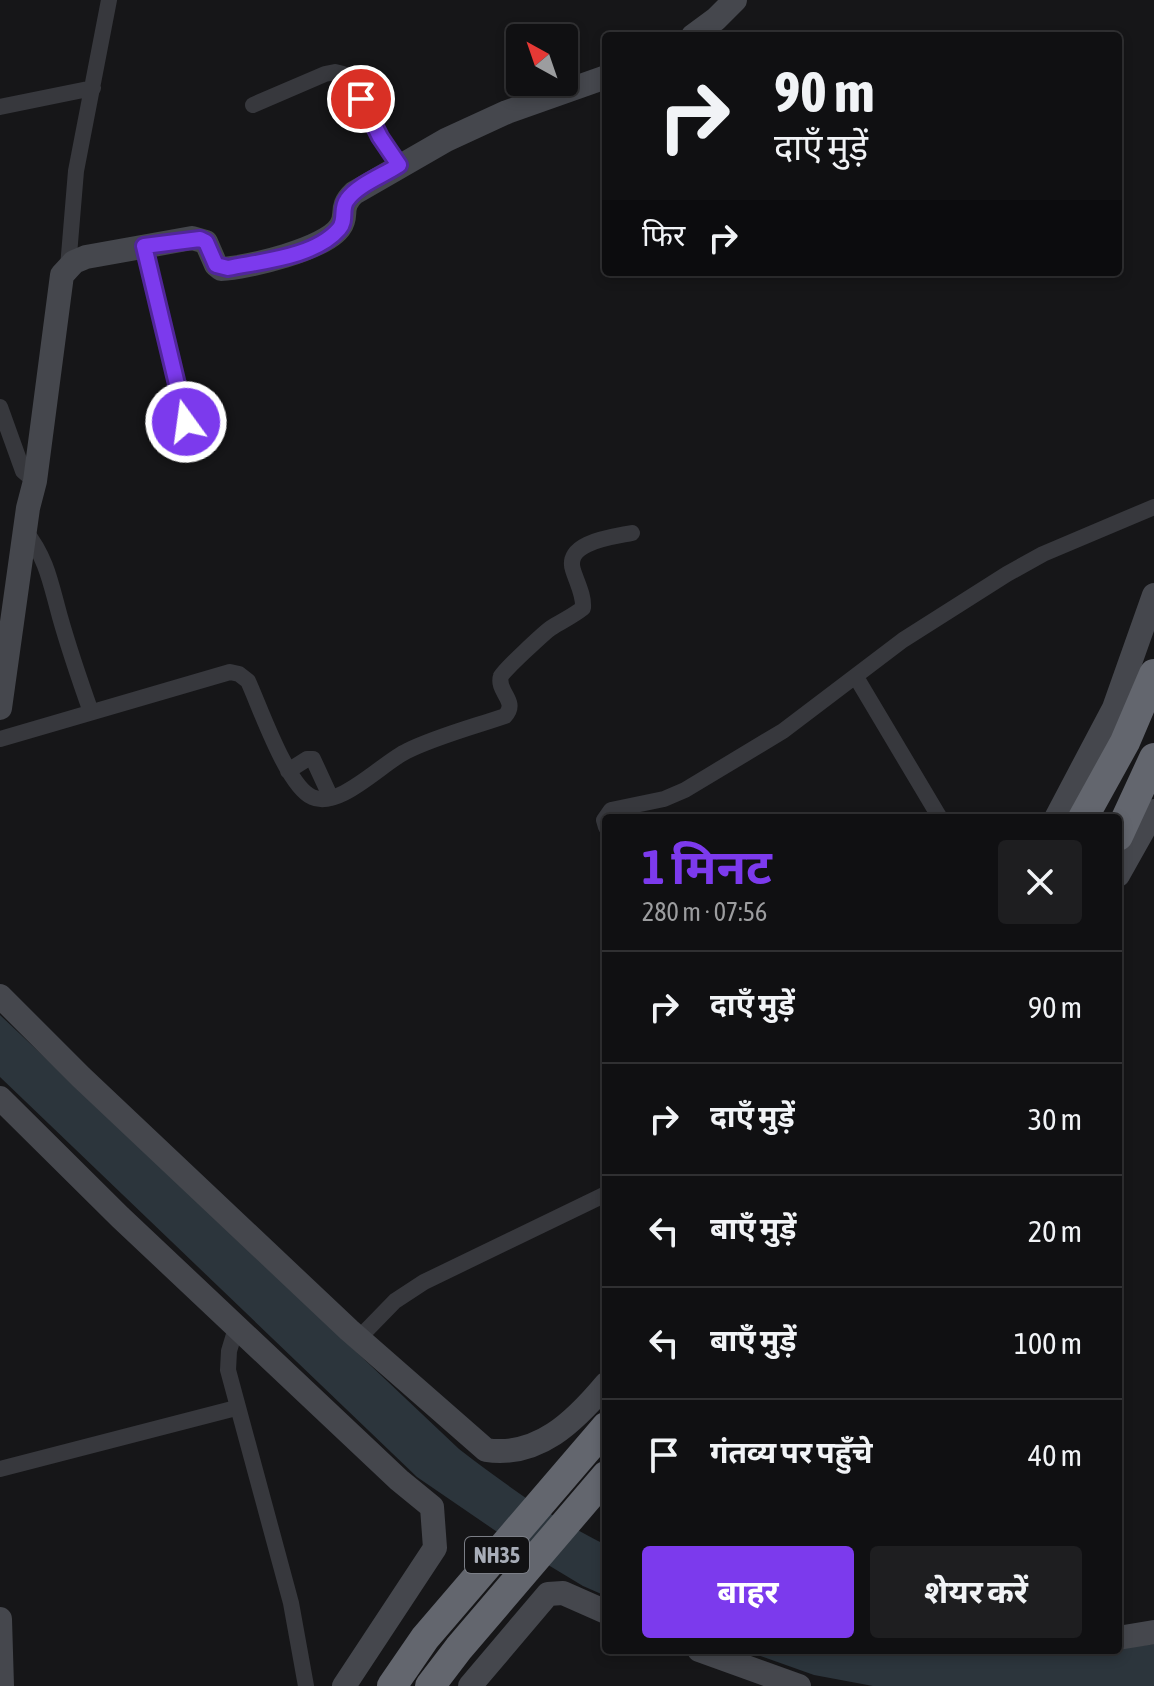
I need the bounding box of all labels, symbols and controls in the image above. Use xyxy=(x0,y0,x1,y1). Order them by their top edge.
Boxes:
north arrow xyxy=(506,24,578,96)
map controls xyxy=(506,24,578,96)
text: 90 m xyxy=(774,60,875,124)
icon: right xyxy=(642,64,746,168)
pin xyxy=(327,65,395,133)
icon: arrive xyxy=(339,77,383,121)
text: दाएँ मुड़ें xyxy=(774,126,868,168)
icon: right xyxy=(701,216,745,260)
text: फिर xyxy=(642,218,685,252)
position arrow xyxy=(144,380,228,464)
text: 1 मिनट xyxy=(642,839,772,894)
button: close xyxy=(998,840,1082,924)
text: 280 m · 07:56 xyxy=(642,897,767,927)
icon: right xyxy=(642,985,686,1029)
text: दाएँ मुड़ें xyxy=(710,987,795,1021)
text: 90 m xyxy=(1028,990,1082,1024)
icon: right xyxy=(642,1097,686,1141)
text: दाएँ मुड़ें xyxy=(710,1099,795,1133)
text: 30 m xyxy=(1028,1102,1082,1136)
icon: left xyxy=(642,1209,686,1253)
text: बाएँ मुड़ें xyxy=(710,1211,796,1245)
text: 20 m xyxy=(1028,1214,1082,1248)
icon: left xyxy=(642,1321,686,1365)
text: बाएँ मुड़ें xyxy=(710,1323,796,1357)
text: 100 m xyxy=(1014,1326,1082,1360)
icon: arrive xyxy=(642,1433,686,1477)
text: गंतव्य पर पहुँचे xyxy=(710,1435,872,1469)
text: 40 m xyxy=(1028,1438,1082,1472)
road number: NH35 xyxy=(465,1537,529,1573)
button: बाहर xyxy=(642,1546,854,1638)
button: शेयर करें xyxy=(870,1546,1082,1638)

